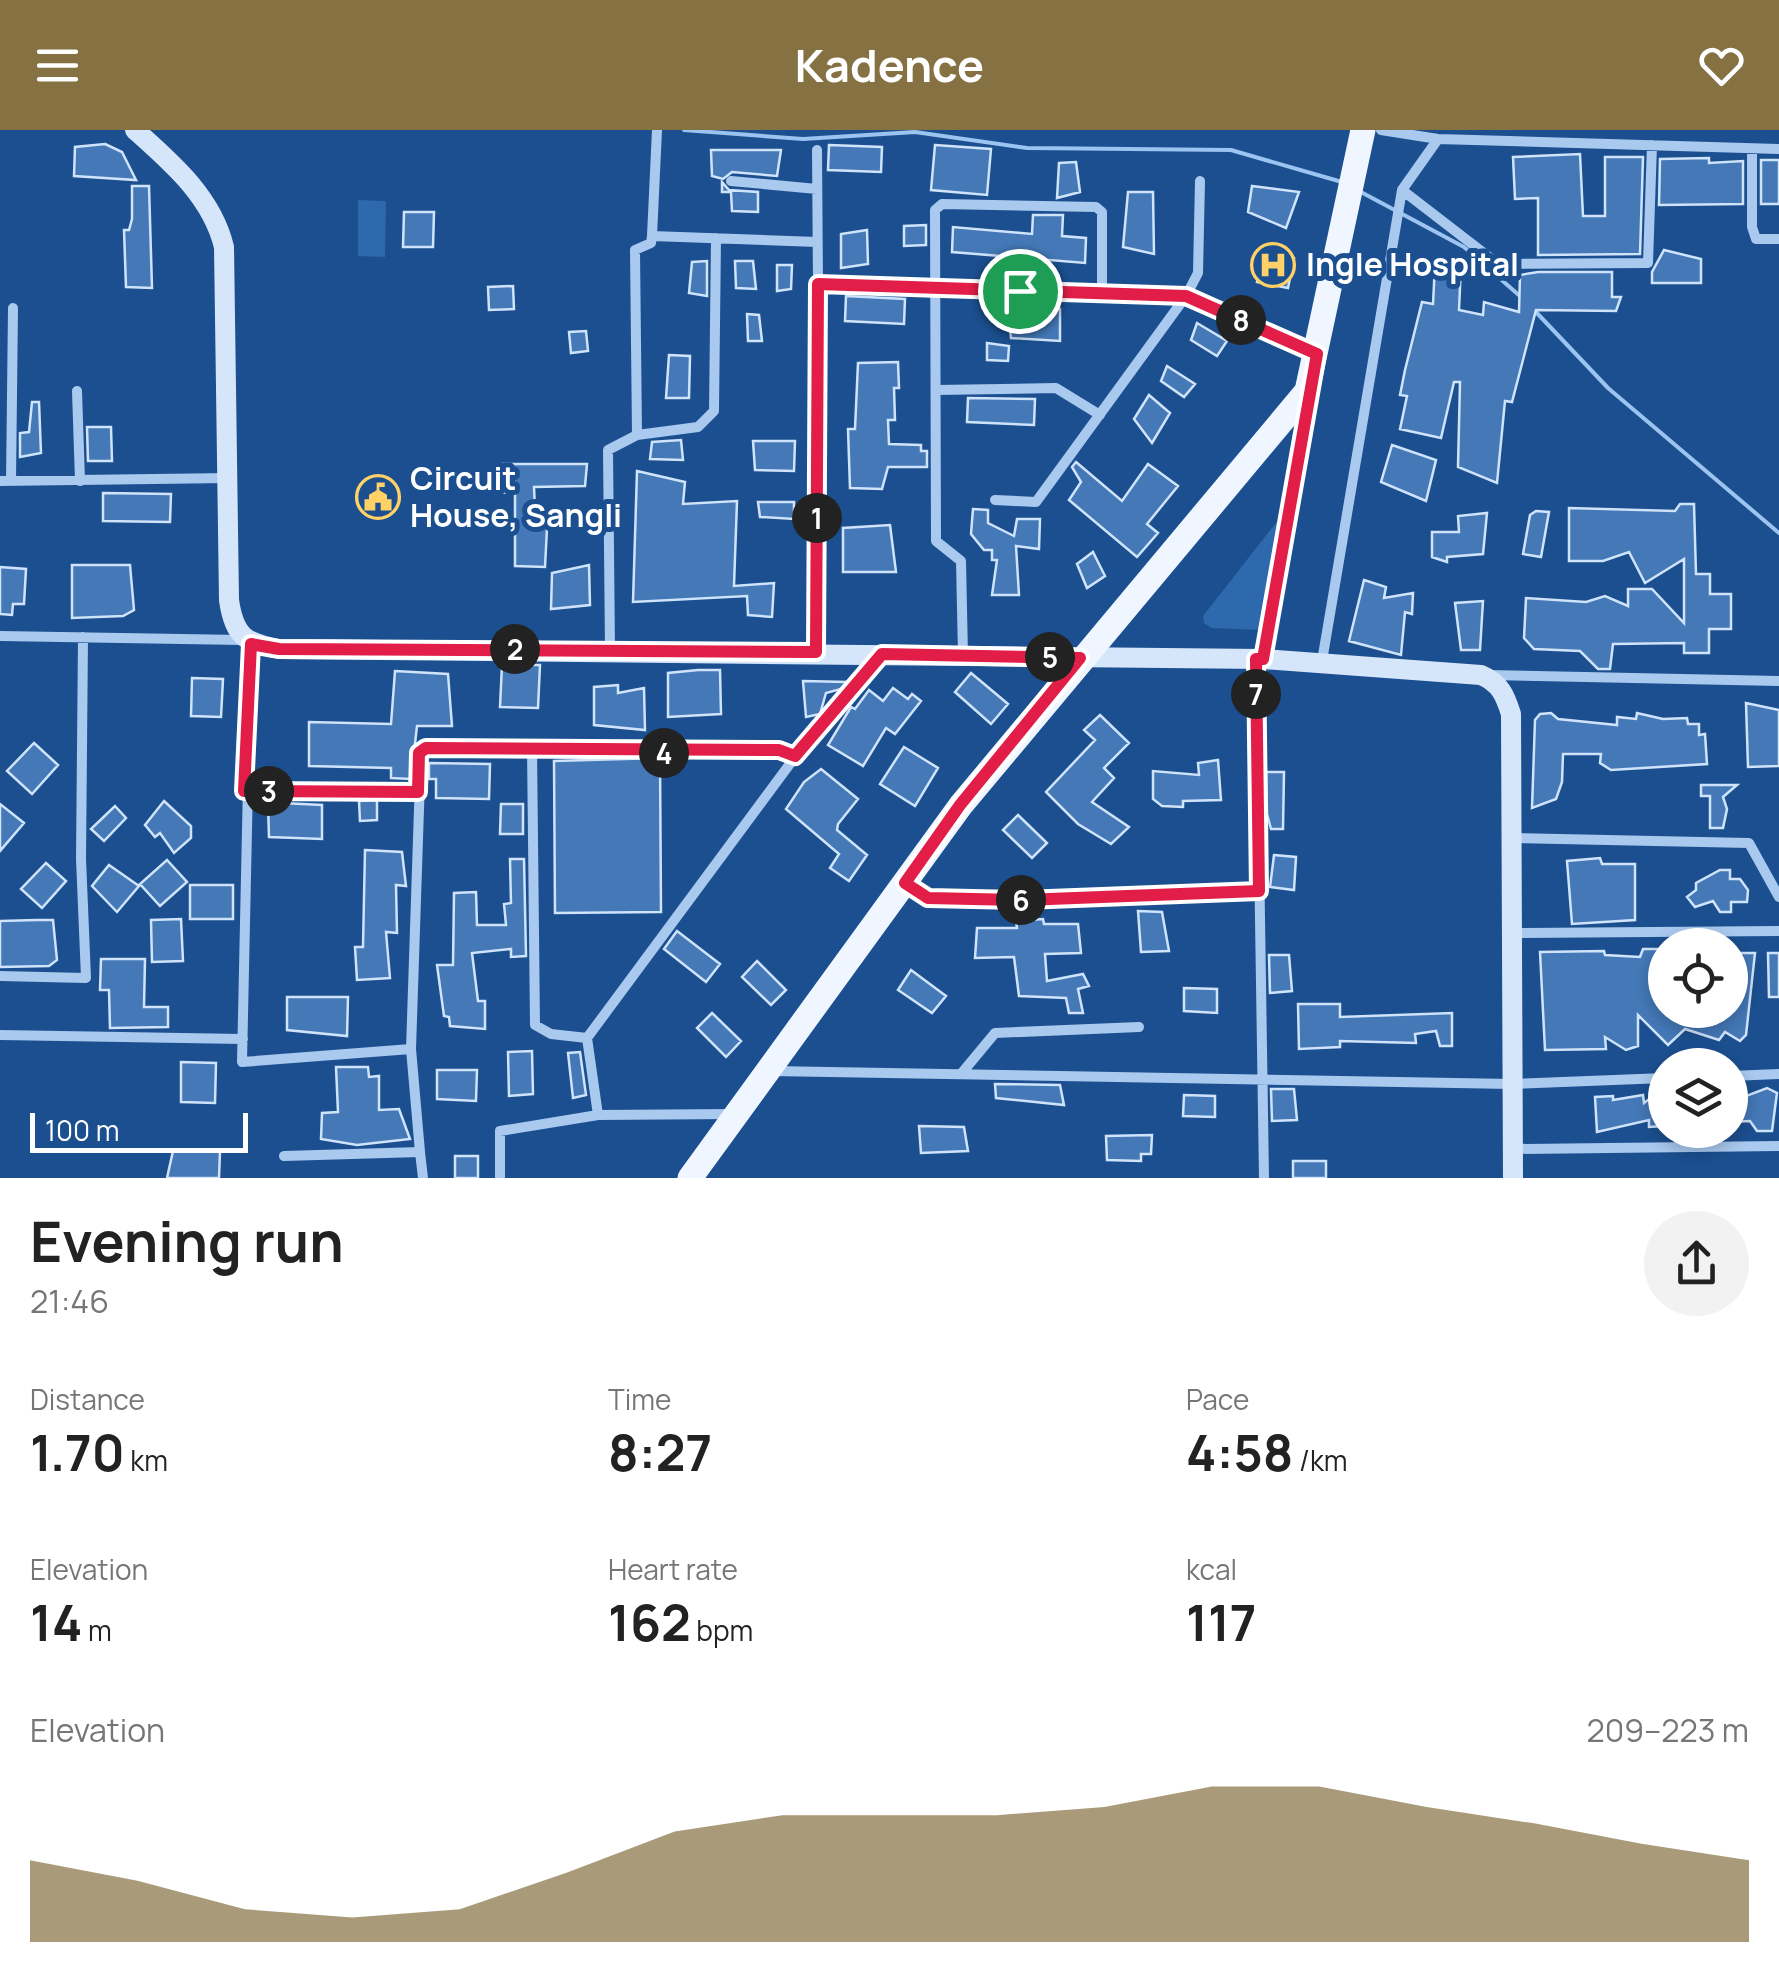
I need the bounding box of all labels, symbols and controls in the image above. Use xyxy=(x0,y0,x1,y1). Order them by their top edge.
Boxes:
text: Kadence xyxy=(795,34,984,96)
icon: menu xyxy=(30,38,85,93)
icon: heart xyxy=(1694,38,1749,93)
hospital icon: Ingle Hospital xyxy=(1250,242,1296,288)
place label: Ingle Hospital xyxy=(1306,242,1519,286)
pin xyxy=(978,249,1063,334)
icon: arrive xyxy=(993,264,1048,319)
pin: 8 xyxy=(1216,295,1266,345)
text: 8 xyxy=(1232,301,1250,339)
place label: Circuit House, Sangli xyxy=(410,456,622,537)
public building icon: Circuit House, Sangli xyxy=(355,474,401,520)
pin: 1 xyxy=(792,493,842,543)
text: 1 xyxy=(811,499,823,537)
pin: 2 xyxy=(490,624,540,674)
text: 2 xyxy=(507,630,523,668)
pin: 5 xyxy=(1025,632,1075,682)
text: 5 xyxy=(1042,638,1058,676)
pin: 7 xyxy=(1231,669,1281,719)
text: 7 xyxy=(1249,675,1263,713)
pin: 4 xyxy=(639,728,689,778)
text: 4 xyxy=(655,734,673,772)
pin: 3 xyxy=(244,766,294,816)
text: 3 xyxy=(261,772,277,810)
pin: 6 xyxy=(996,875,1046,925)
text: 6 xyxy=(1012,881,1030,919)
map controls xyxy=(1648,928,1748,1148)
button: locate xyxy=(1648,928,1748,1028)
button: layers xyxy=(1648,1048,1748,1148)
scale bar xyxy=(30,1108,248,1153)
text: 100 m xyxy=(45,1111,119,1149)
text: Evening run xyxy=(30,1203,344,1279)
button: share xyxy=(1644,1211,1749,1316)
text: 21:46 xyxy=(30,1279,109,1323)
text: Distance xyxy=(30,1380,145,1418)
text: Time xyxy=(608,1380,671,1418)
text: Pace xyxy=(1186,1380,1249,1418)
text: 1.70 xyxy=(30,1418,125,1486)
text: 8:27 xyxy=(608,1418,712,1486)
text: 4:58 xyxy=(1186,1418,1293,1486)
text: km xyxy=(125,1441,168,1479)
text: /km xyxy=(1293,1441,1348,1479)
text: Elevation xyxy=(30,1550,148,1588)
text: Heart rate xyxy=(608,1550,738,1588)
text: kcal xyxy=(1186,1550,1237,1588)
text: 14 xyxy=(30,1588,82,1656)
text: 162 xyxy=(608,1588,691,1656)
text: 117 xyxy=(1186,1588,1256,1656)
text: m xyxy=(82,1611,112,1649)
text: bpm xyxy=(691,1611,753,1649)
text: Elevation xyxy=(30,1708,165,1752)
text: 209–223 m xyxy=(1586,1708,1749,1752)

